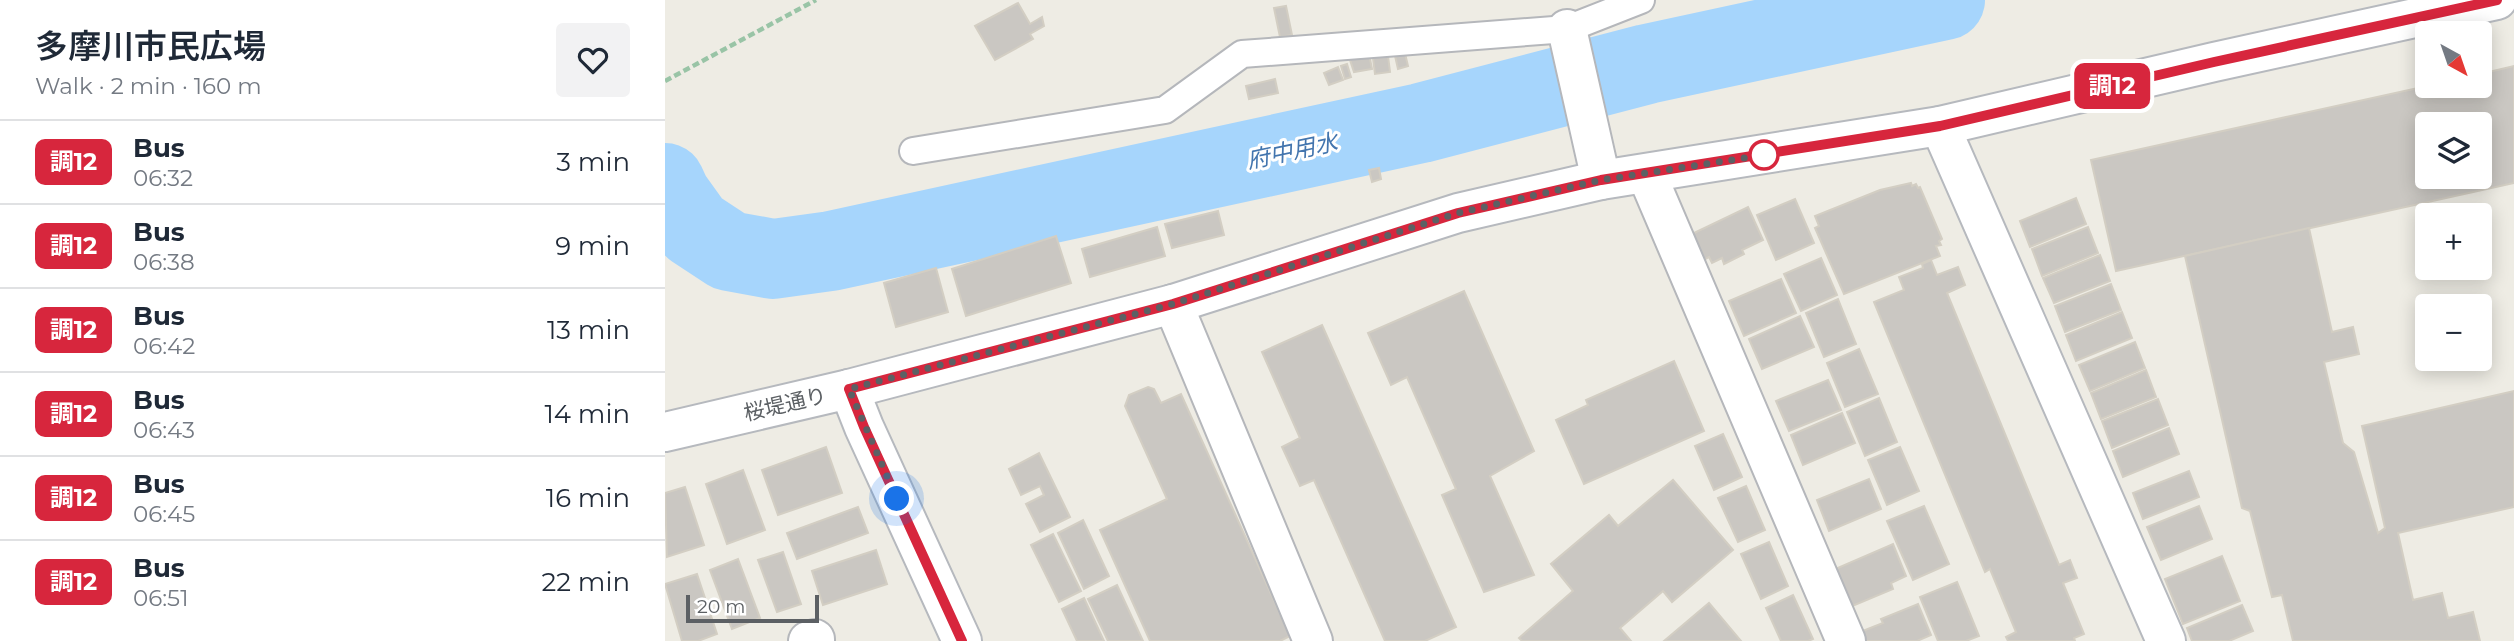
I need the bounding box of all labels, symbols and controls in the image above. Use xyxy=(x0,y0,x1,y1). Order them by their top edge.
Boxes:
north arrow xyxy=(2415,21,2492,98)
map controls xyxy=(2415,21,2492,371)
button: heart xyxy=(556,23,630,97)
text: 多摩川市民広場 xyxy=(35,26,266,66)
line badge: 調12 xyxy=(2072,63,2152,109)
text: 調12 xyxy=(2088,71,2136,100)
text: Walk · 2 min · 160 m xyxy=(35,72,262,100)
button: layers xyxy=(2415,112,2492,189)
water label: 府中用水 xyxy=(1244,127,1343,174)
text: Bus xyxy=(133,132,185,164)
unlabelled marker xyxy=(1749,140,1779,170)
text: 3 min xyxy=(556,146,630,178)
text: 調12 xyxy=(50,147,97,176)
text: 06:32 xyxy=(133,164,193,192)
button: + xyxy=(2415,203,2492,280)
text: Bus xyxy=(133,216,185,248)
text: 9 min xyxy=(555,230,630,262)
text: 調12 xyxy=(50,231,97,260)
text: 06:38 xyxy=(133,248,195,276)
button: − xyxy=(2415,294,2492,371)
text: Bus xyxy=(133,300,185,332)
text: 13 min xyxy=(547,314,630,346)
text: 調12 xyxy=(50,315,97,344)
text: 06:42 xyxy=(133,332,195,360)
street label: 桜堤通り xyxy=(741,382,829,426)
text: Bus xyxy=(133,384,185,416)
text: 14 min xyxy=(544,398,630,430)
text: 調12 xyxy=(50,399,97,428)
text: 06:43 xyxy=(133,416,195,444)
text: Bus xyxy=(133,468,185,500)
your location xyxy=(879,481,914,516)
text: 16 min xyxy=(546,482,630,514)
text: 調12 xyxy=(50,483,97,512)
text: 06:45 xyxy=(133,500,195,528)
text: Bus xyxy=(133,552,185,584)
text: 22 min xyxy=(541,566,630,598)
text: 調12 xyxy=(50,567,97,596)
text: 06:51 xyxy=(133,584,188,612)
scale bar xyxy=(686,592,819,624)
text: 20 m xyxy=(697,595,745,618)

